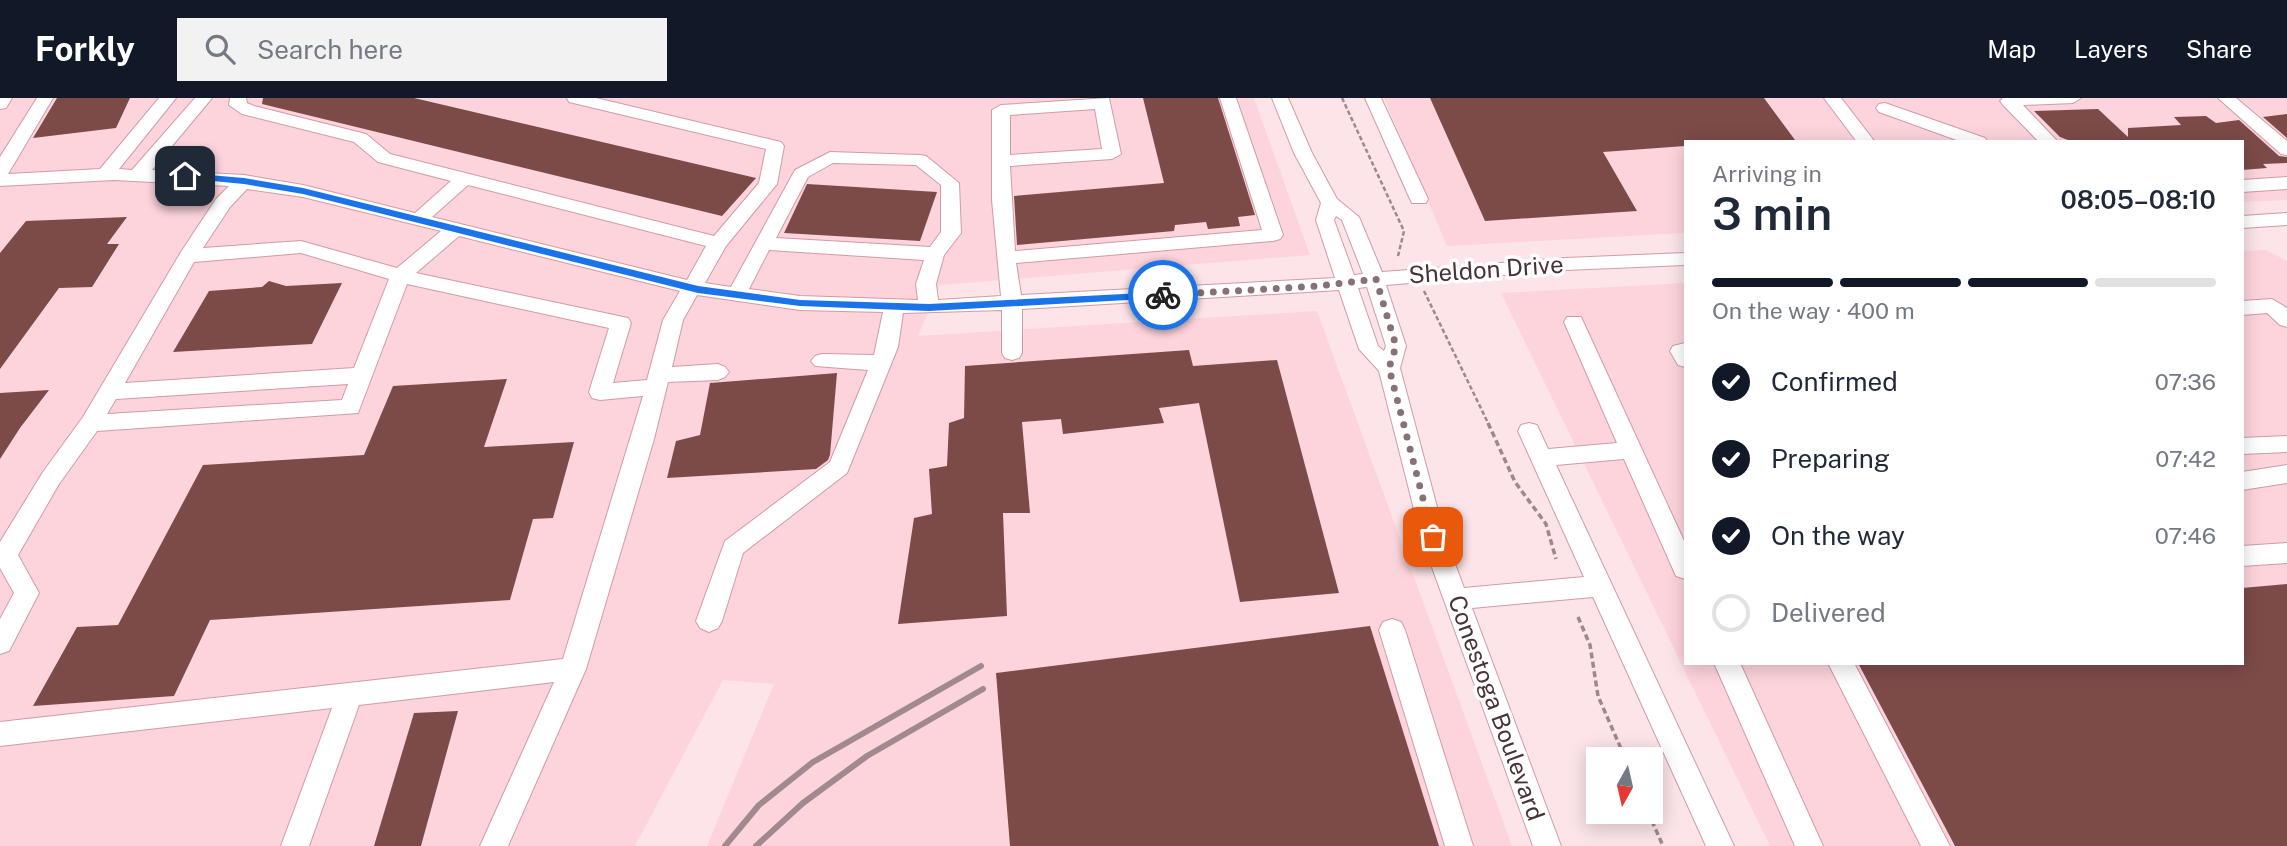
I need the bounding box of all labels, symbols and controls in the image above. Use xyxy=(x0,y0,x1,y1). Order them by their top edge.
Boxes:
search box xyxy=(177,18,667,81)
text: Forkly xyxy=(35,30,135,68)
icon: search xyxy=(201,30,239,68)
text: Search here xyxy=(257,34,403,65)
text: Map xyxy=(1987,35,2036,63)
text: Layers xyxy=(2074,35,2148,63)
text: Share xyxy=(2186,35,2252,63)
pin xyxy=(155,146,215,206)
icon: home xyxy=(166,157,204,195)
text: Arriving in xyxy=(1712,160,1822,187)
text: 08:05–08:10 xyxy=(2060,184,2216,215)
text: 3 min xyxy=(1712,186,1832,240)
street label: Sheldon Drive xyxy=(1408,250,1564,288)
courier xyxy=(1128,260,1198,330)
icon: bike xyxy=(1144,276,1182,314)
text: On the way · 400 m xyxy=(1712,297,1915,324)
icon: check xyxy=(1712,363,1750,401)
text: Confirmed xyxy=(1771,366,1898,397)
text: 07:36 xyxy=(2155,368,2216,395)
icon: check xyxy=(1712,440,1750,478)
text: Preparing xyxy=(1771,443,1890,474)
text: 07:42 xyxy=(2155,445,2216,472)
pin xyxy=(1403,507,1463,567)
icon: check xyxy=(1712,517,1750,555)
icon: bag xyxy=(1414,518,1452,556)
text: On the way xyxy=(1771,520,1905,551)
text: 07:46 xyxy=(2155,522,2216,549)
street label: Conestoga Boulevard xyxy=(1443,591,1551,824)
text: Delivered xyxy=(1771,597,1886,628)
north arrow xyxy=(1586,747,1662,824)
map controls xyxy=(1586,747,1663,824)

